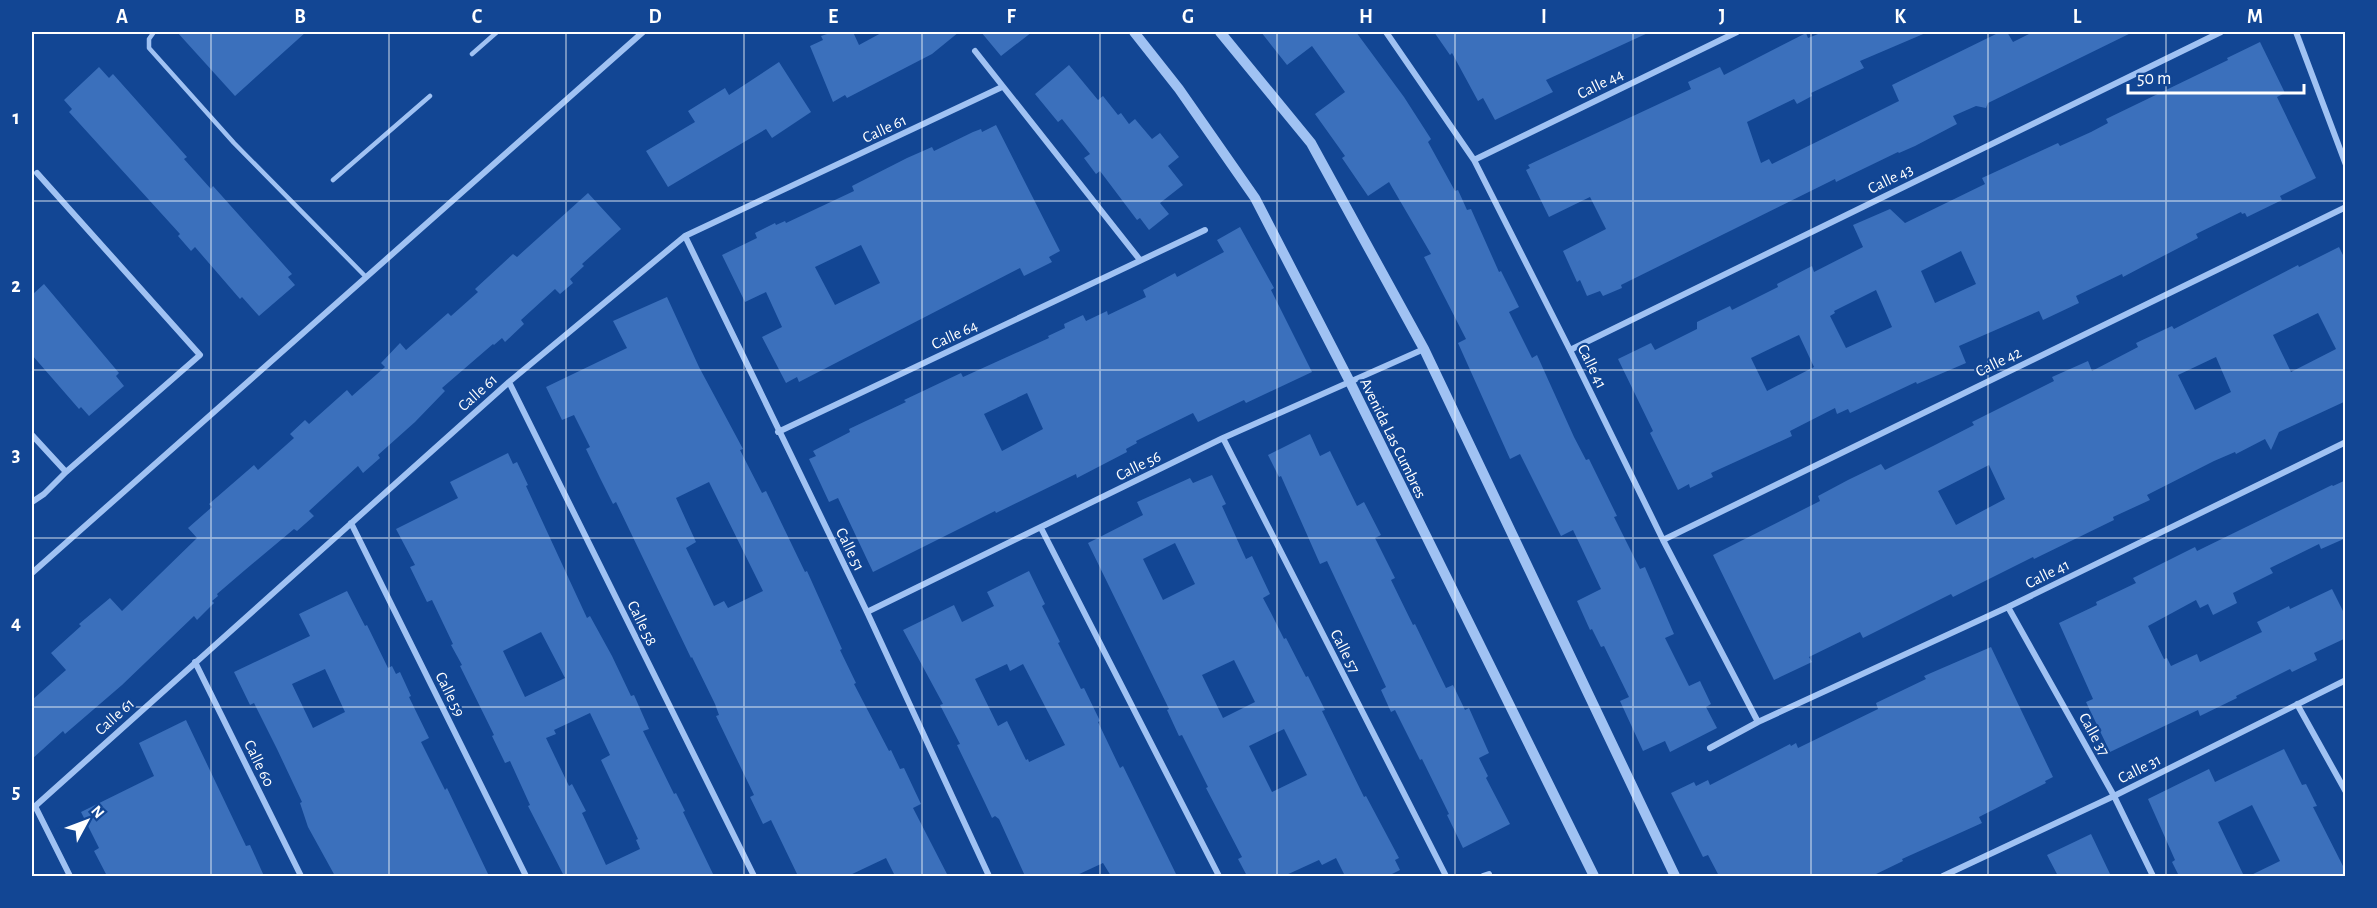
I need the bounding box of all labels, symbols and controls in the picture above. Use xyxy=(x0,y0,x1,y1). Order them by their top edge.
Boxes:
text: A xyxy=(116,7,128,27)
text: B xyxy=(294,7,306,27)
text: C xyxy=(472,7,483,27)
text: D xyxy=(648,7,662,27)
text: E xyxy=(828,7,838,27)
text: F xyxy=(1006,7,1016,27)
text: G xyxy=(1182,7,1194,27)
text: H xyxy=(1359,7,1373,27)
text: I xyxy=(1541,7,1547,27)
text: J xyxy=(1719,7,1725,27)
text: K xyxy=(1894,7,1906,27)
text: L xyxy=(2073,7,2082,27)
text: M xyxy=(2247,7,2263,27)
scale bar xyxy=(2128,57,2304,95)
street label: Calle 44 xyxy=(1575,66,1626,102)
text: 50 m xyxy=(2137,70,2171,88)
text: 1 xyxy=(12,108,20,128)
street label: Calle 61 xyxy=(860,112,909,146)
street label: Calle 43 xyxy=(1865,161,1915,197)
text: 2 xyxy=(11,276,21,296)
street label: Calle 64 xyxy=(929,317,980,352)
street label: Calle 41 xyxy=(1575,342,1610,391)
street label: Calle 42 xyxy=(1973,344,2024,380)
street label: Calle 61 xyxy=(455,371,500,414)
street label: Avenida Las Cumbres xyxy=(1357,376,1429,501)
text: 3 xyxy=(12,445,20,465)
street label: Calle 56 xyxy=(1113,448,1163,484)
street label: Calle 51 xyxy=(833,525,867,574)
street label: Calle 41 xyxy=(2023,556,2072,591)
street label: Calle 58 xyxy=(624,598,660,648)
text: 4 xyxy=(11,613,21,633)
street label: Calle 57 xyxy=(1327,627,1363,676)
street label: Calle 59 xyxy=(432,669,468,719)
street label: Calle 61 xyxy=(92,695,137,738)
street label: Calle 37 xyxy=(2076,710,2113,759)
street label: Calle 60 xyxy=(241,738,277,789)
street label: Calle 31 xyxy=(2115,751,2163,786)
text: 5 xyxy=(12,782,20,802)
north arrow xyxy=(57,791,117,851)
text: N xyxy=(88,802,107,821)

